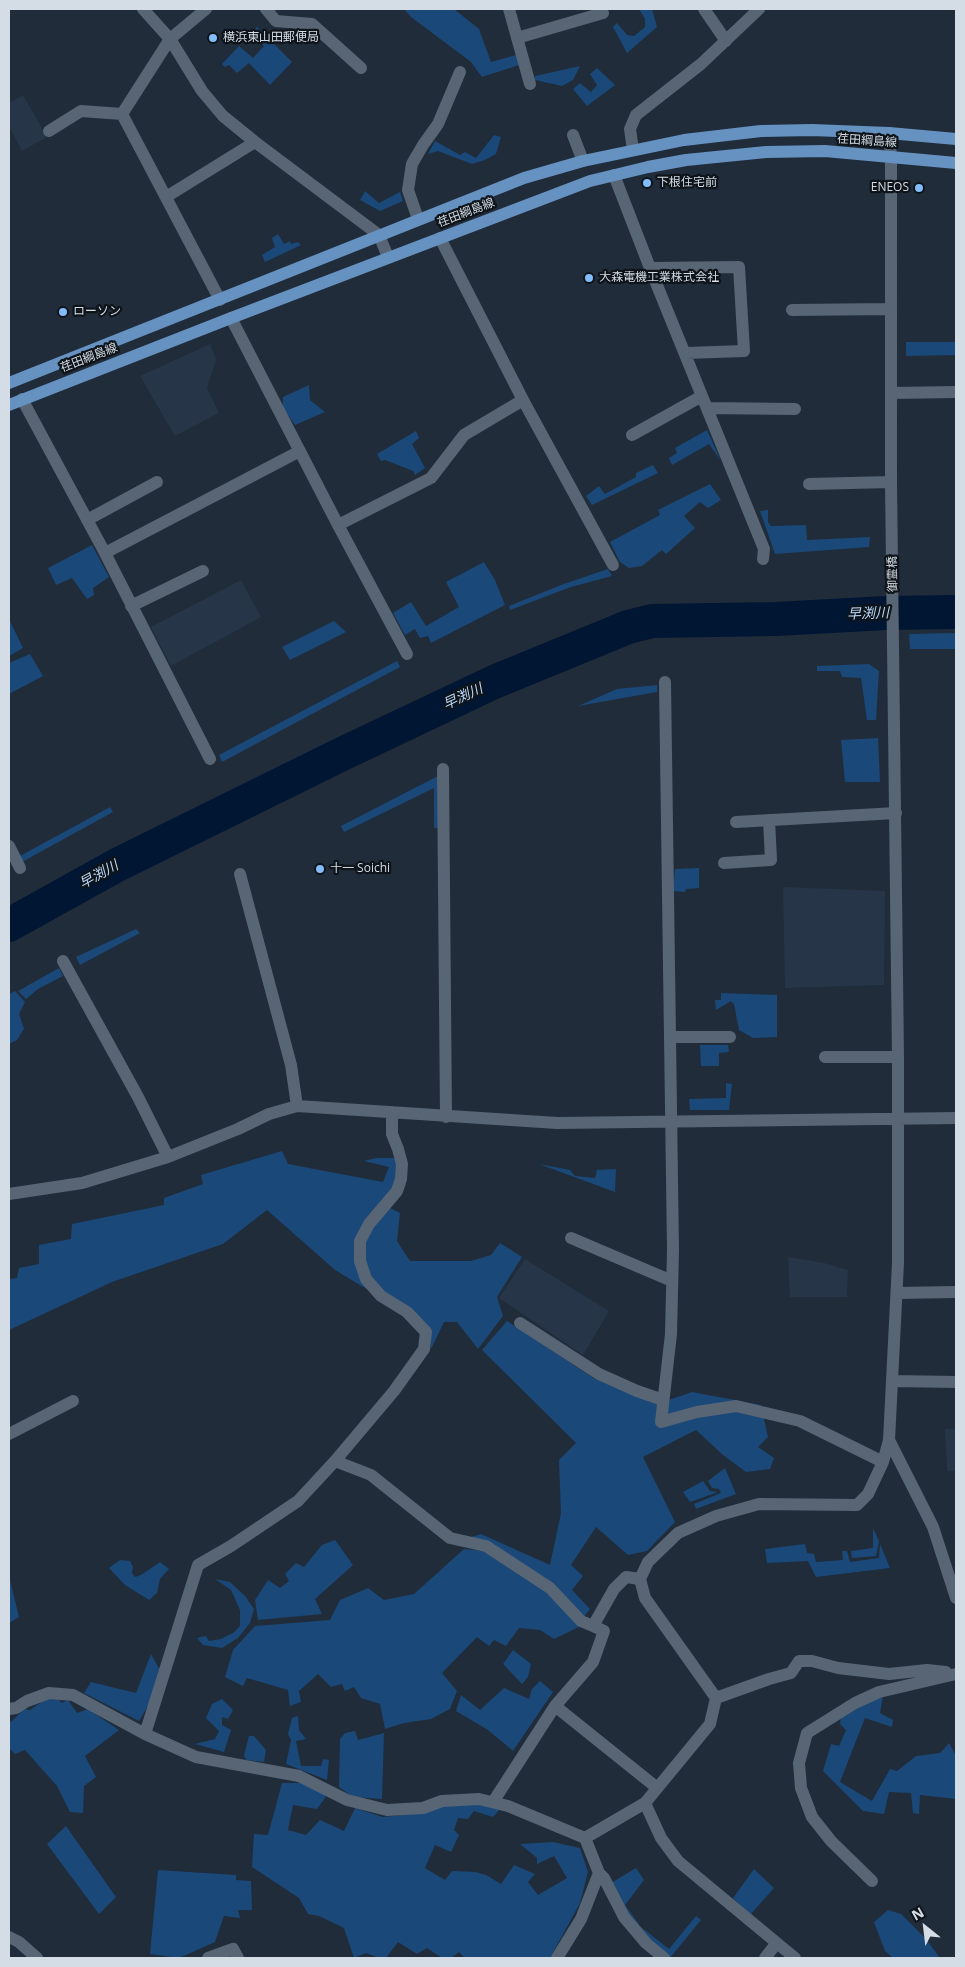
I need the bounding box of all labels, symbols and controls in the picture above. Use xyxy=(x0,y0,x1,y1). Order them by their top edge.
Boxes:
place label: 横浜東山田郵便局 xyxy=(223,31,319,45)
marker: 横浜東山田郵便局 xyxy=(207,32,219,44)
street label: 荏田綱島線 xyxy=(837,132,897,150)
place label: 下根住宅前 xyxy=(657,176,717,190)
marker: 下根住宅前 xyxy=(641,177,653,189)
place label: ENEOS xyxy=(871,181,909,195)
marker: ENEOS xyxy=(913,182,925,194)
street label: 荏田綱島線 xyxy=(435,196,497,230)
place label: 大森電機工業株式会社 xyxy=(599,271,719,285)
marker: 大森電機工業株式会社 xyxy=(583,272,595,284)
place label: ローソン xyxy=(73,305,121,319)
marker: ローソン xyxy=(57,306,69,318)
street label: 荏田綱島線 xyxy=(58,341,120,375)
street label: 御霊橋 xyxy=(885,556,901,592)
water label: 早渕川 xyxy=(847,605,889,623)
water label: 早渕川 xyxy=(440,681,486,713)
water label: 早渕川 xyxy=(77,857,121,893)
place label: 十一 Soichi xyxy=(330,862,390,876)
marker: 十一 Soichi xyxy=(314,863,326,875)
north arrow xyxy=(900,1902,950,1952)
text: N xyxy=(908,1902,927,1925)

